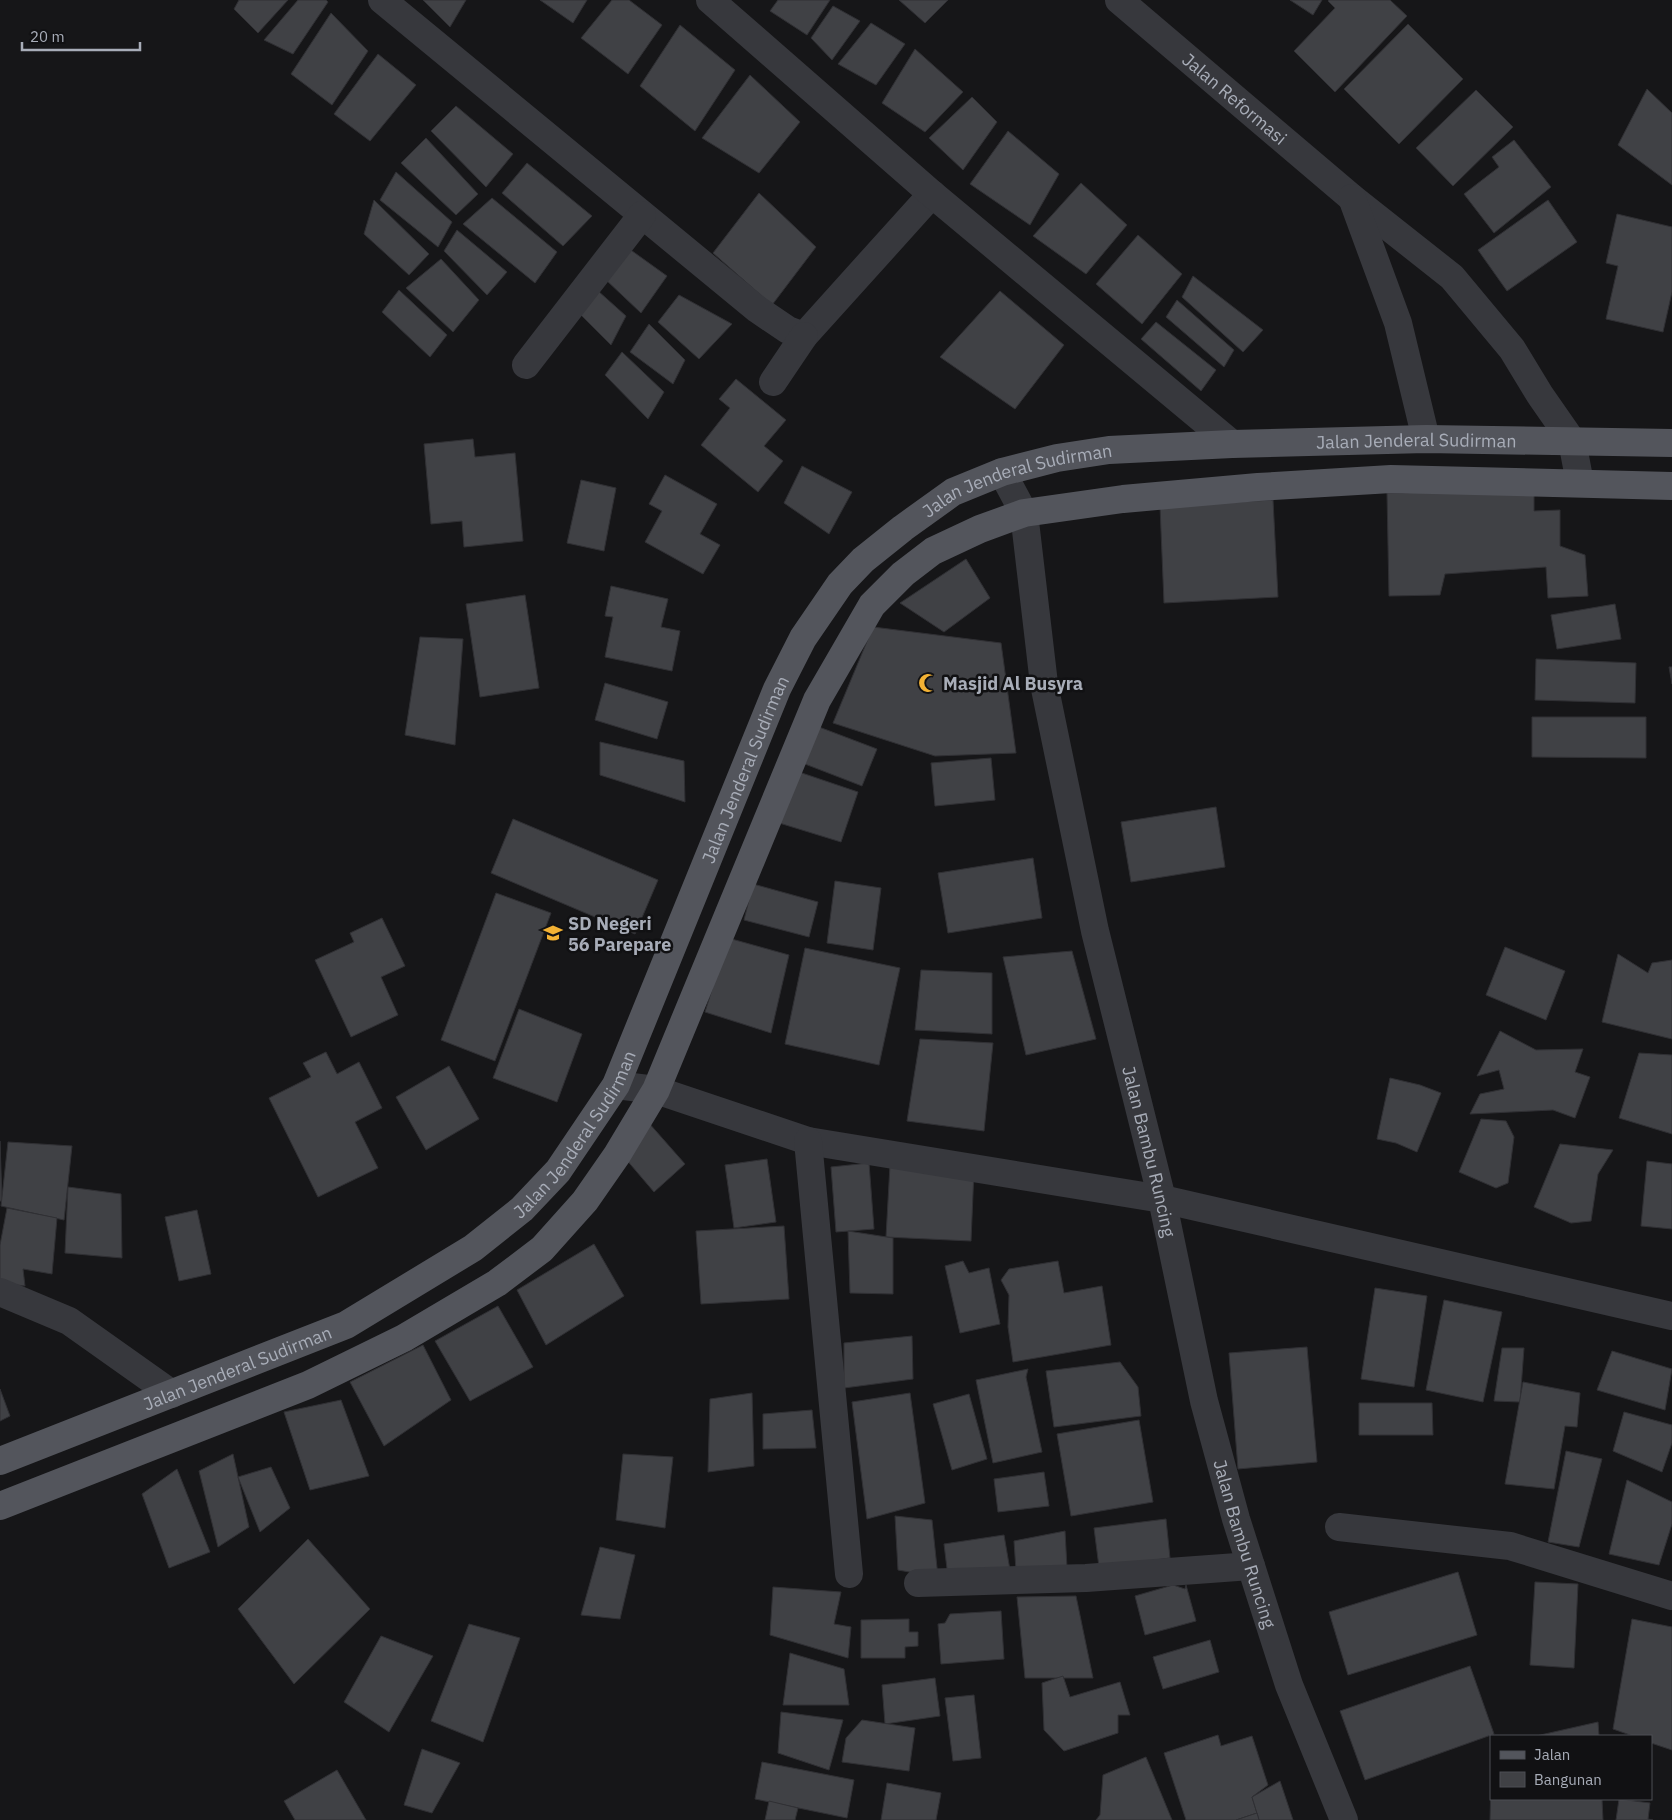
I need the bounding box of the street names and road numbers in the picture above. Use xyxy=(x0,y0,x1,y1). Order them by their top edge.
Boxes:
street label: Jalan Reformasi xyxy=(1178,48,1292,149)
street label: Jalan Jenderal Sudirman xyxy=(1316,427,1517,453)
street label: Jalan Jenderal Sudirman xyxy=(917,438,1114,522)
street label: Jalan Jenderal Sudirman xyxy=(696,671,794,866)
street label: Jalan Jenderal Sudirman xyxy=(508,1047,640,1223)
street label: Jalan Bambu Runcing xyxy=(1118,1064,1181,1239)
street label: Jalan Jenderal Sudirman xyxy=(140,1320,335,1415)
street label: Jalan Bambu Runcing xyxy=(1209,1457,1282,1631)

